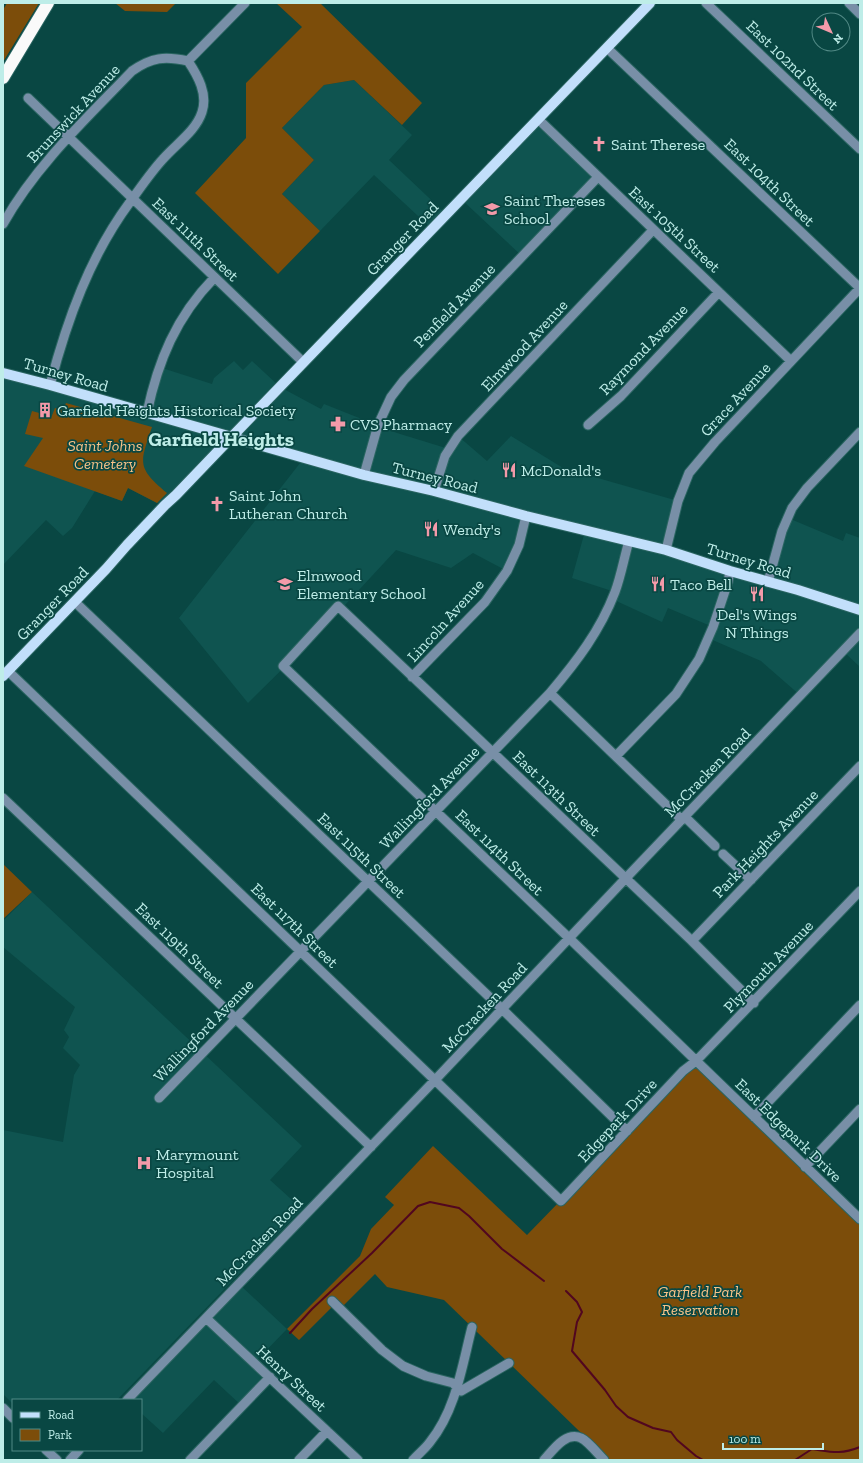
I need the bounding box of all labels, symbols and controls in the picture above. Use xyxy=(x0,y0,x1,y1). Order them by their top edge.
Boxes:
north arrow xyxy=(811,12,851,52)
street label: East 102nd Street xyxy=(743,16,843,114)
text: N xyxy=(830,31,845,47)
street label: Brunswick Avenue xyxy=(23,60,124,167)
street label: East 104th Street xyxy=(721,134,819,230)
church icon: Saint Therese xyxy=(590,135,608,153)
place label: Saint Therese xyxy=(611,135,705,154)
street label: East 105th Street xyxy=(625,182,724,277)
place label: Saint Thereses School xyxy=(504,191,605,228)
street label: East 111th Street xyxy=(149,193,243,285)
street label: Granger Road xyxy=(362,197,442,279)
school or university icon: Saint Thereses School xyxy=(483,200,501,218)
street label: Penfield Avenue xyxy=(410,260,499,351)
street label: Elmwood Avenue xyxy=(477,296,572,395)
street label: Raymond Avenue xyxy=(595,300,692,399)
street label: Turney Road xyxy=(21,353,111,396)
street label: Grace Avenue xyxy=(696,358,774,440)
building icon: Garfield Heights Historical Society xyxy=(36,401,54,419)
place label: Garfield Heights Historical Society xyxy=(57,401,297,420)
pharmacy icon: CVS Pharmacy xyxy=(329,415,347,433)
place label: CVS Pharmacy xyxy=(350,415,453,434)
district label: Garfield Heights xyxy=(148,427,294,451)
park label: Saint Johns Cemetery xyxy=(67,436,143,473)
street label: Turney Road xyxy=(390,458,480,497)
restaurant icon: McDonald's xyxy=(500,461,518,479)
place label: McDonald's xyxy=(521,461,601,480)
place label: Saint John Lutheran Church xyxy=(229,486,348,523)
church icon: Saint John Lutheran Church xyxy=(208,495,226,513)
restaurant icon: Wendy's xyxy=(422,520,440,538)
place label: Wendy's xyxy=(443,520,501,539)
street label: Turney Road xyxy=(704,539,794,582)
street label: Granger Road xyxy=(12,562,92,644)
place label: Elmwood Elementary School xyxy=(297,566,426,603)
school or university icon: Elmwood Elementary School xyxy=(276,575,294,593)
street label: Lincoln Avenue xyxy=(403,575,488,666)
restaurant icon: Taco Bell xyxy=(649,575,667,593)
place label: Taco Bell xyxy=(670,575,732,594)
restaurant icon: Del's Wings N Things xyxy=(748,585,766,603)
place label: Del's Wings N Things xyxy=(717,605,797,642)
street label: McCracken Road xyxy=(660,724,755,821)
street label: Wallingford Avenue xyxy=(375,742,483,853)
street label: East 113th Street xyxy=(509,747,604,840)
street label: Park Heights Avenue xyxy=(709,785,822,902)
street label: East 114th Street xyxy=(452,806,548,899)
street label: East 115th Street xyxy=(314,809,410,902)
street label: East 117th Street xyxy=(247,879,342,972)
street label: East 119th Street xyxy=(132,899,228,992)
street label: Plymouth Avenue xyxy=(720,916,817,1016)
street label: McCracken Road xyxy=(438,958,531,1056)
street label: Wallingford Avenue xyxy=(149,975,257,1086)
street label: Edgepark Drive xyxy=(574,1075,661,1166)
street label: East Edgepark Drive xyxy=(731,1075,846,1186)
place label: Marymount Hospital xyxy=(156,1145,239,1182)
hospital icon: Marymount Hospital xyxy=(135,1154,153,1172)
street label: McCracken Road xyxy=(212,1193,307,1290)
park label: Garfield Park Reservation xyxy=(658,1282,742,1319)
street label: Henry Street xyxy=(253,1341,331,1416)
legend xyxy=(12,1399,142,1451)
text: Road xyxy=(48,1408,74,1422)
scale bar xyxy=(723,1425,823,1451)
text: Park xyxy=(48,1428,73,1442)
text: 100 m xyxy=(729,1432,761,1446)

